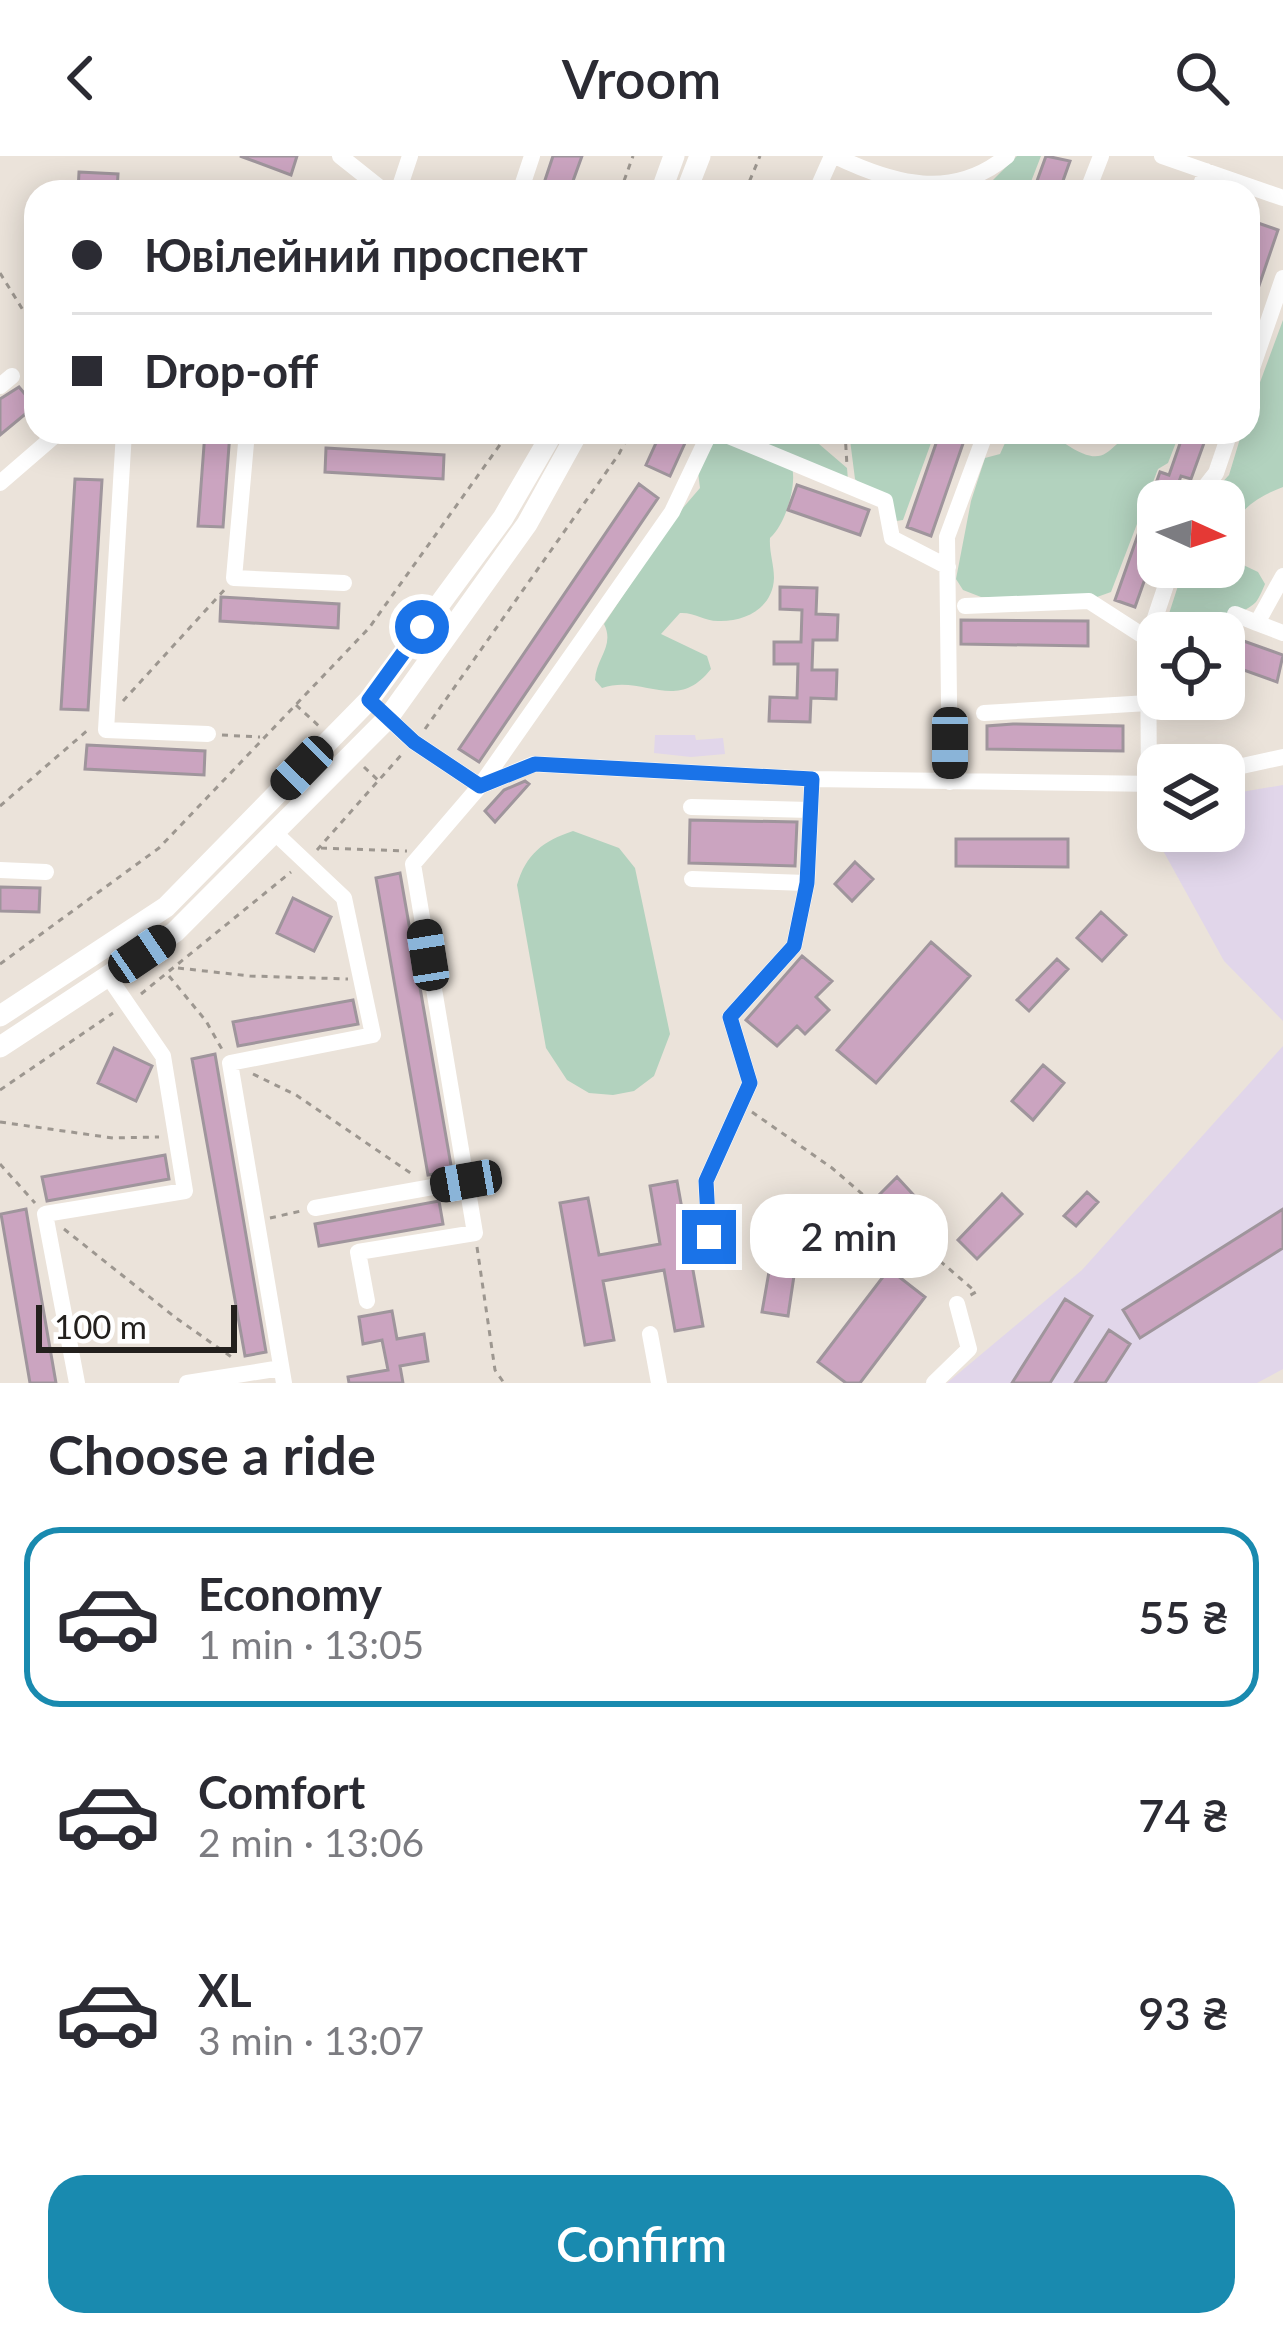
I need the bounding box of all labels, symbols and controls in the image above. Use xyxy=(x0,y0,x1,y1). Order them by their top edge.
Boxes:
icon: back xyxy=(48,45,114,111)
icon: search xyxy=(1169,45,1235,111)
text: Vroom xyxy=(562,46,721,111)
text: Ювілейний проспект xyxy=(144,228,588,282)
text: Drop-off xyxy=(144,344,318,398)
north arrow xyxy=(1137,480,1245,588)
map controls xyxy=(1137,480,1245,852)
route start xyxy=(395,600,449,654)
button: locate xyxy=(1137,612,1245,720)
car xyxy=(932,707,968,779)
car xyxy=(264,730,340,806)
button: layers xyxy=(1137,744,1245,852)
car xyxy=(405,917,451,993)
car xyxy=(102,919,182,989)
car xyxy=(427,1157,505,1205)
callout: 2 min xyxy=(751,1195,949,1279)
route end xyxy=(682,1210,736,1264)
text: 2 min xyxy=(801,1213,897,1259)
scale bar xyxy=(36,1299,237,1352)
text: 100 m xyxy=(54,1306,147,1346)
text: Choose a ride xyxy=(48,1422,376,1487)
icon: car xyxy=(54,1563,162,1671)
text: Economy xyxy=(198,1567,382,1621)
text: 55 ₴ xyxy=(1138,1590,1229,1644)
text: 1 min · 13:05 xyxy=(198,1621,424,1667)
icon: car xyxy=(54,1761,162,1869)
text: Comfort xyxy=(198,1765,365,1819)
text: 74 ₴ xyxy=(1138,1788,1229,1842)
text: 2 min · 13:06 xyxy=(198,1819,424,1865)
icon: car xyxy=(54,1959,162,2067)
text: XL xyxy=(198,1963,252,2017)
text: 93 ₴ xyxy=(1138,1986,1229,2040)
text: 3 min · 13:07 xyxy=(198,2017,424,2063)
button: Confirm xyxy=(48,2175,1235,2313)

